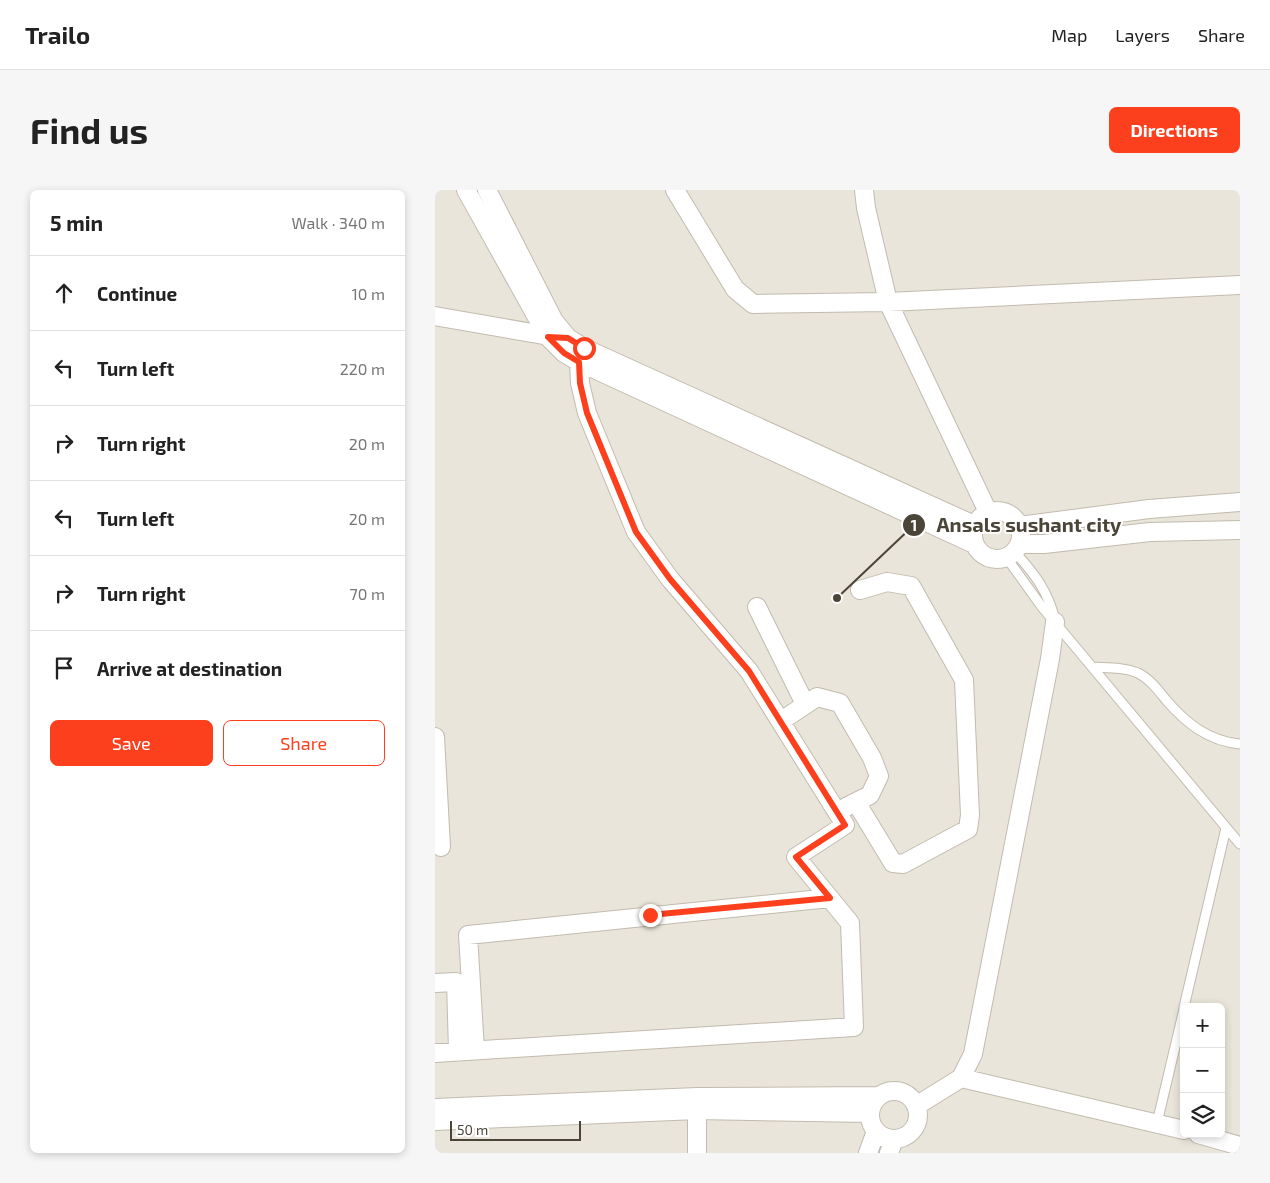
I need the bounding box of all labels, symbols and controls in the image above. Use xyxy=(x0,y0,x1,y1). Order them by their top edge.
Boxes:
text: Trailo xyxy=(25,20,90,49)
text: Map xyxy=(1051,24,1087,46)
text: Layers xyxy=(1115,24,1170,46)
text: Share xyxy=(1198,24,1245,46)
button: Directions xyxy=(1109,107,1240,153)
text: Find us xyxy=(30,109,148,151)
text: 5 min xyxy=(50,210,103,235)
text: Walk · 340 m xyxy=(292,213,385,232)
icon: ahead xyxy=(50,279,78,307)
text: Continue xyxy=(97,282,177,305)
text: 10 m xyxy=(351,284,385,303)
route start xyxy=(573,337,596,360)
icon: left xyxy=(50,354,78,382)
text: Turn left xyxy=(97,357,174,380)
text: 220 m xyxy=(340,359,385,378)
icon: right xyxy=(50,429,78,457)
text: Turn right xyxy=(97,432,185,455)
text: 20 m xyxy=(349,434,385,453)
icon: left xyxy=(50,504,78,532)
text: Turn left xyxy=(97,507,174,530)
callout: Ansals sushant city xyxy=(901,508,1131,543)
text: 20 m xyxy=(349,509,385,528)
text: Ansals sushant city xyxy=(937,512,1122,537)
text: 1 xyxy=(911,516,917,534)
icon: right xyxy=(50,579,78,607)
text: Turn right xyxy=(97,582,185,605)
text: 70 m xyxy=(350,584,385,603)
icon: arrive xyxy=(50,654,78,682)
text: Arrive at destination xyxy=(97,657,282,680)
button: Save xyxy=(50,720,213,766)
button: Share xyxy=(223,720,385,766)
route end xyxy=(639,904,662,927)
map controls xyxy=(1180,1003,1225,1138)
button: + xyxy=(1180,1003,1225,1048)
button: − xyxy=(1180,1048,1225,1093)
button: layers xyxy=(1180,1093,1225,1138)
scale bar xyxy=(450,1118,581,1141)
text: 50 m xyxy=(457,1121,488,1138)

